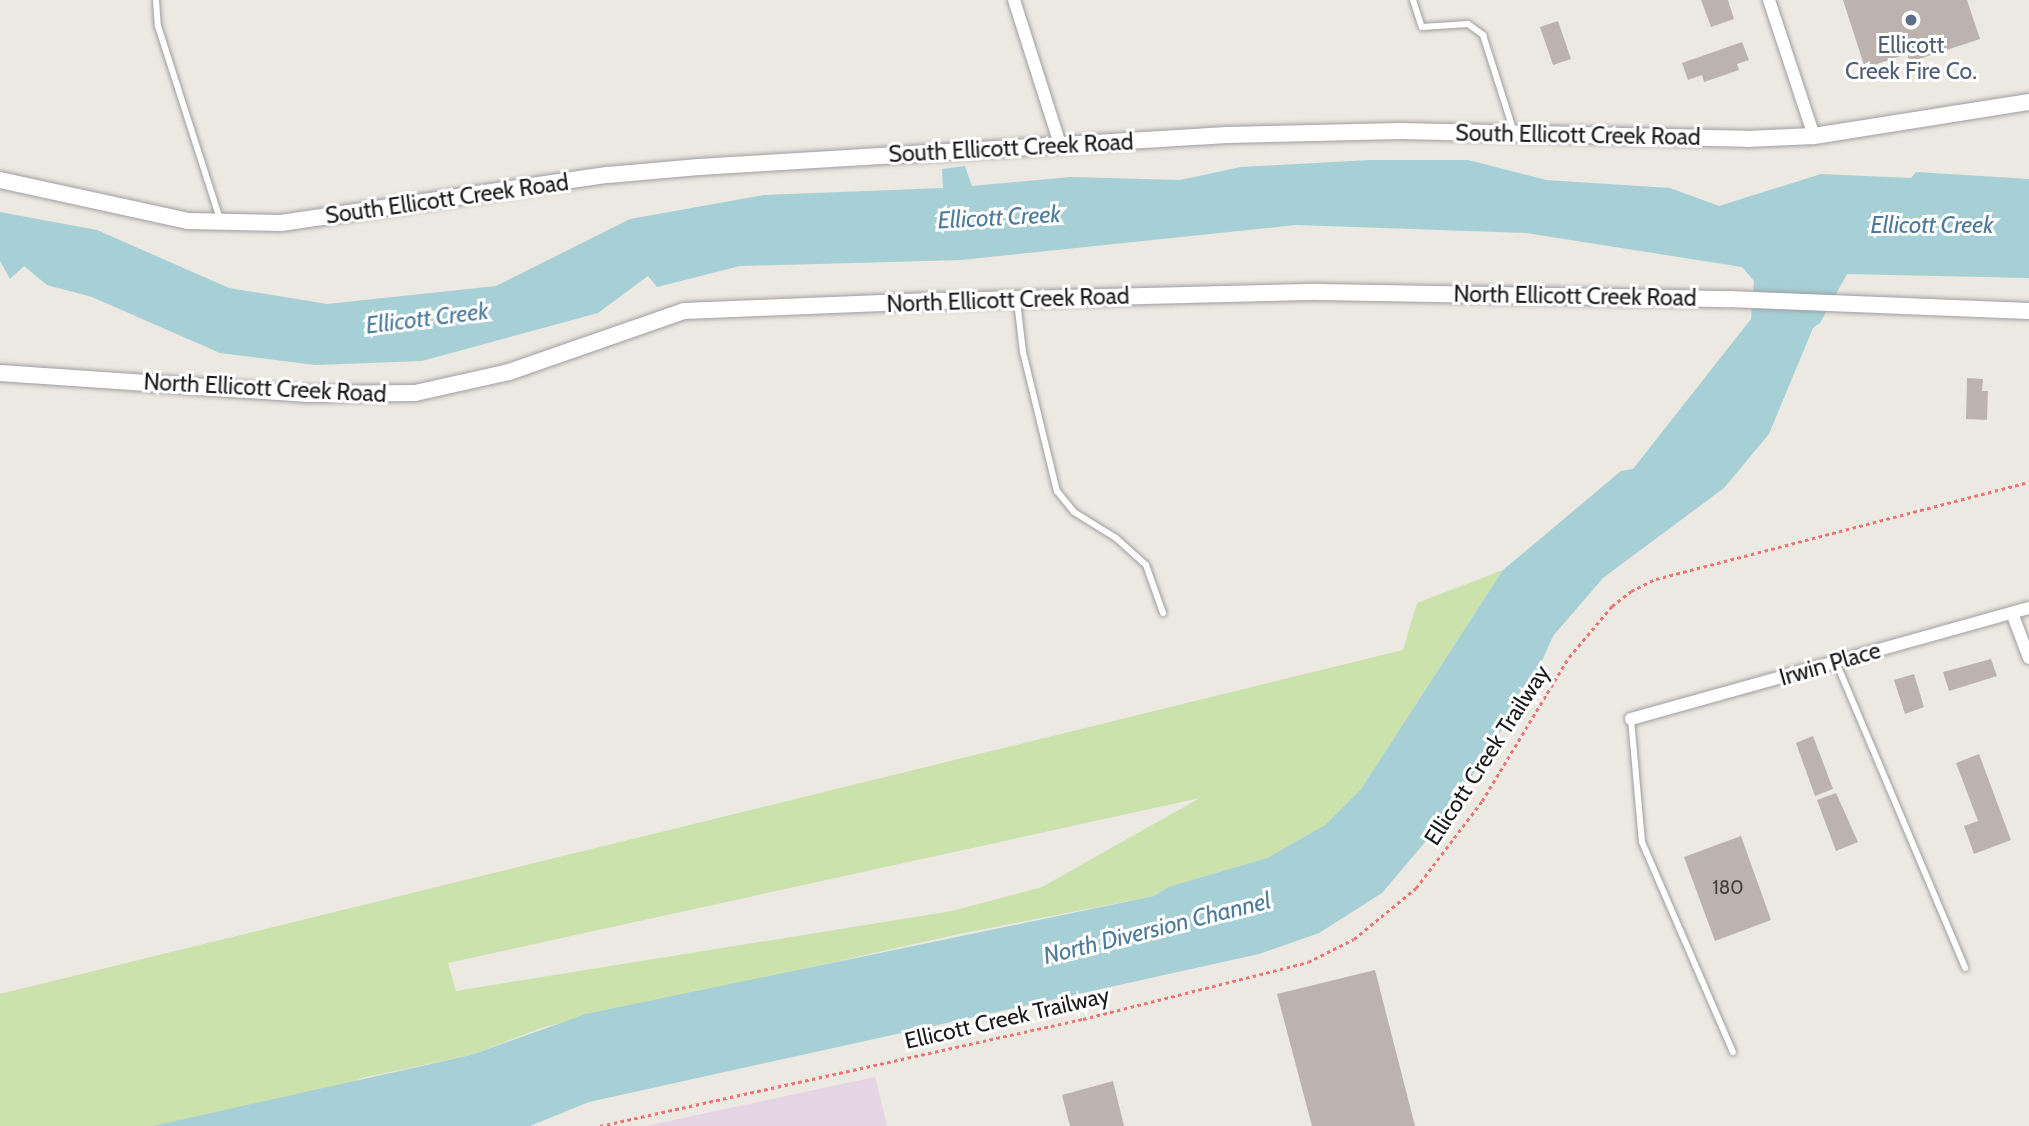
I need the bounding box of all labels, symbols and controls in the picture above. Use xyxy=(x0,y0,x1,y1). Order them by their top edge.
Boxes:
marker: Ellicott Creek Fire Co. xyxy=(1903,12,1919,28)
place label: Ellicott Creek Fire Co. xyxy=(1845,31,1977,85)
street label: South Ellicott Creek Road xyxy=(1455,119,1701,151)
street label: South Ellicott Creek Road xyxy=(888,128,1134,168)
street label: South Ellicott Creek Road xyxy=(324,168,570,230)
water label: Ellicott Creek xyxy=(937,199,1061,235)
water label: Ellicott Creek xyxy=(1870,211,1994,239)
street label: North Ellicott Creek Road xyxy=(1453,280,1697,312)
street label: North Ellicott Creek Road xyxy=(886,282,1130,318)
water label: Ellicott Creek xyxy=(364,296,490,340)
street label: North Ellicott Creek Road xyxy=(143,368,387,408)
street label: Irwin Place xyxy=(1776,636,1884,692)
street label: Ellicott Creek Trailway xyxy=(1418,660,1556,850)
house number: 180 xyxy=(1713,877,1743,899)
water label: North Diversion Channel xyxy=(1040,886,1274,970)
street label: Ellicott Creek Trailway xyxy=(902,981,1112,1055)

